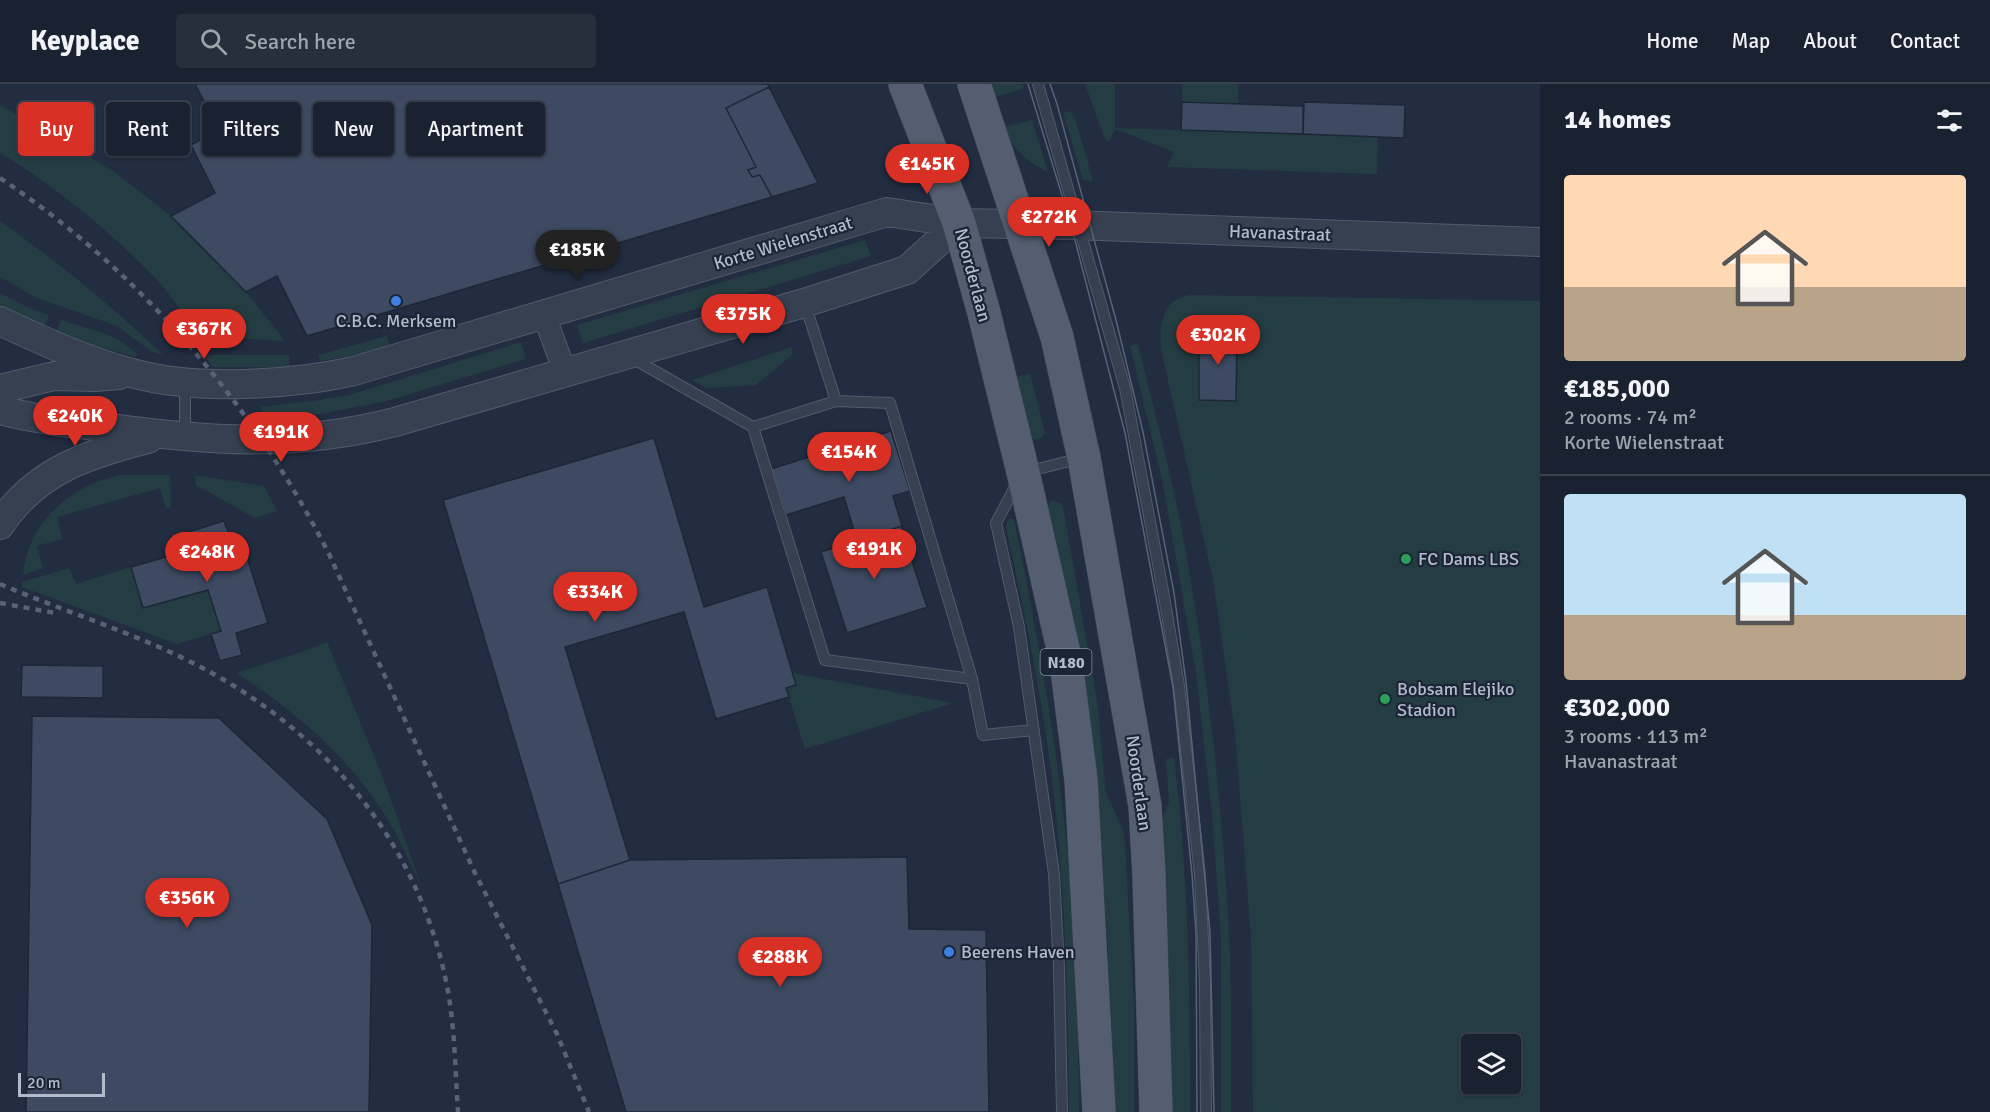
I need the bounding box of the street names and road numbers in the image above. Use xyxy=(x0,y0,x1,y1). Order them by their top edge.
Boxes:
street label: Korte Wielenstraat xyxy=(711,211,855,275)
street label: Havanastraat xyxy=(1229,220,1331,246)
street label: Noorderlaan xyxy=(950,226,996,324)
road number: N180 xyxy=(1040,649,1092,675)
street label: Noorderlaan xyxy=(1121,734,1157,832)

